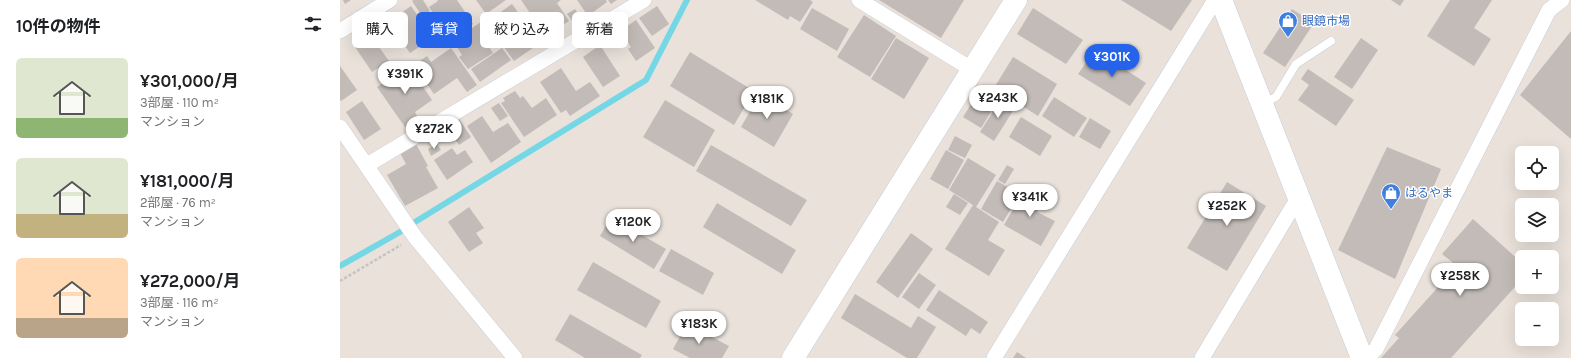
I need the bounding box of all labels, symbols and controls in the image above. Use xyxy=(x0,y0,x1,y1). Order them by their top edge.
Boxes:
shop icon: 眼鏡市場 xyxy=(1277,10,1299,38)
chip: 購入 xyxy=(352,12,408,48)
chip: 賃貸 xyxy=(416,12,472,48)
chip: 絞り込み xyxy=(480,12,564,48)
chip: 新着 xyxy=(572,12,628,48)
icon: filters xyxy=(302,13,324,35)
place label: 眼鏡市場 xyxy=(1302,14,1350,28)
text: 10件の物件 xyxy=(16,16,101,36)
pin: ¥301K xyxy=(1084,44,1140,78)
text: ¥301K xyxy=(1093,49,1131,64)
pin: ¥391K xyxy=(377,61,433,95)
text: ¥391K xyxy=(387,66,423,81)
text: ¥301,000/月 xyxy=(140,71,239,91)
icon: home xyxy=(48,74,96,122)
pin: ¥243K xyxy=(970,85,1026,119)
pin: ¥181K xyxy=(739,86,795,120)
text: ¥243K xyxy=(978,90,1018,105)
text: ¥181K xyxy=(750,91,784,106)
text: 3部屋 · 110 m² xyxy=(140,95,219,110)
text: マンション xyxy=(140,114,205,129)
pin: ¥272K xyxy=(406,116,462,150)
text: ¥272K xyxy=(415,121,453,136)
map controls xyxy=(1515,146,1559,346)
button: locate xyxy=(1515,146,1559,190)
text: ¥181,000/月 xyxy=(140,171,235,191)
icon: home xyxy=(48,174,96,222)
shop icon: はるやま xyxy=(1380,182,1402,210)
pin: ¥341K xyxy=(1002,184,1058,218)
place label: はるやま xyxy=(1405,186,1453,200)
text: ¥341K xyxy=(1012,189,1048,204)
pin: ¥252K xyxy=(1199,193,1255,227)
text: 2部屋 · 76 m² xyxy=(140,195,216,210)
text: ¥252K xyxy=(1207,198,1247,213)
button: layers xyxy=(1515,198,1559,242)
pin: ¥120K xyxy=(605,209,661,243)
text: マンション xyxy=(140,214,205,229)
text: ¥120K xyxy=(615,214,651,229)
button: + xyxy=(1515,250,1559,294)
pin: ¥258K xyxy=(1432,263,1488,297)
text: ¥258K xyxy=(1440,268,1480,283)
text: ¥272,000/月 xyxy=(140,271,241,291)
icon: home xyxy=(48,274,96,322)
text: 3部屋 · 116 m² xyxy=(140,295,219,310)
button: − xyxy=(1515,302,1559,346)
pin: ¥183K xyxy=(671,311,727,345)
text: マンション xyxy=(140,314,205,329)
text: ¥183K xyxy=(680,316,718,331)

